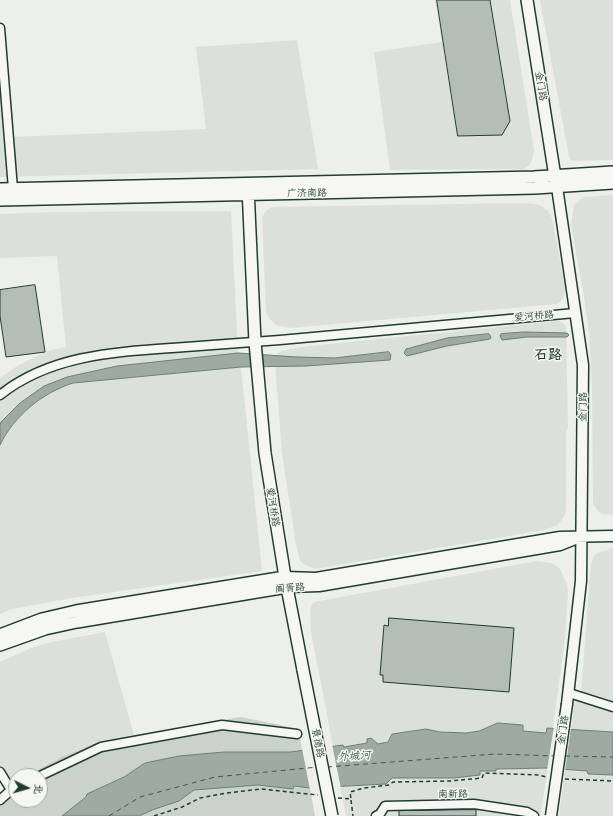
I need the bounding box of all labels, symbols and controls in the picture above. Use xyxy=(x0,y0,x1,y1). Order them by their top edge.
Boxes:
street label: 金门路 xyxy=(533,70,549,102)
street label: 广济南路 xyxy=(287,187,327,199)
street label: 爱河桥路 xyxy=(514,308,554,324)
district label: 石路 xyxy=(534,347,562,363)
street label: 金门路 xyxy=(577,392,589,422)
street label: 爱河桥路 xyxy=(264,486,282,528)
street label: 阊胥路 xyxy=(275,581,305,595)
street label: 金门路 xyxy=(555,714,571,746)
street label: 景德路 xyxy=(309,727,327,759)
water label: 外城河 xyxy=(337,749,371,763)
north arrow xyxy=(8,768,48,808)
text: 北 xyxy=(32,783,47,795)
street label: 南新路 xyxy=(438,788,468,800)

